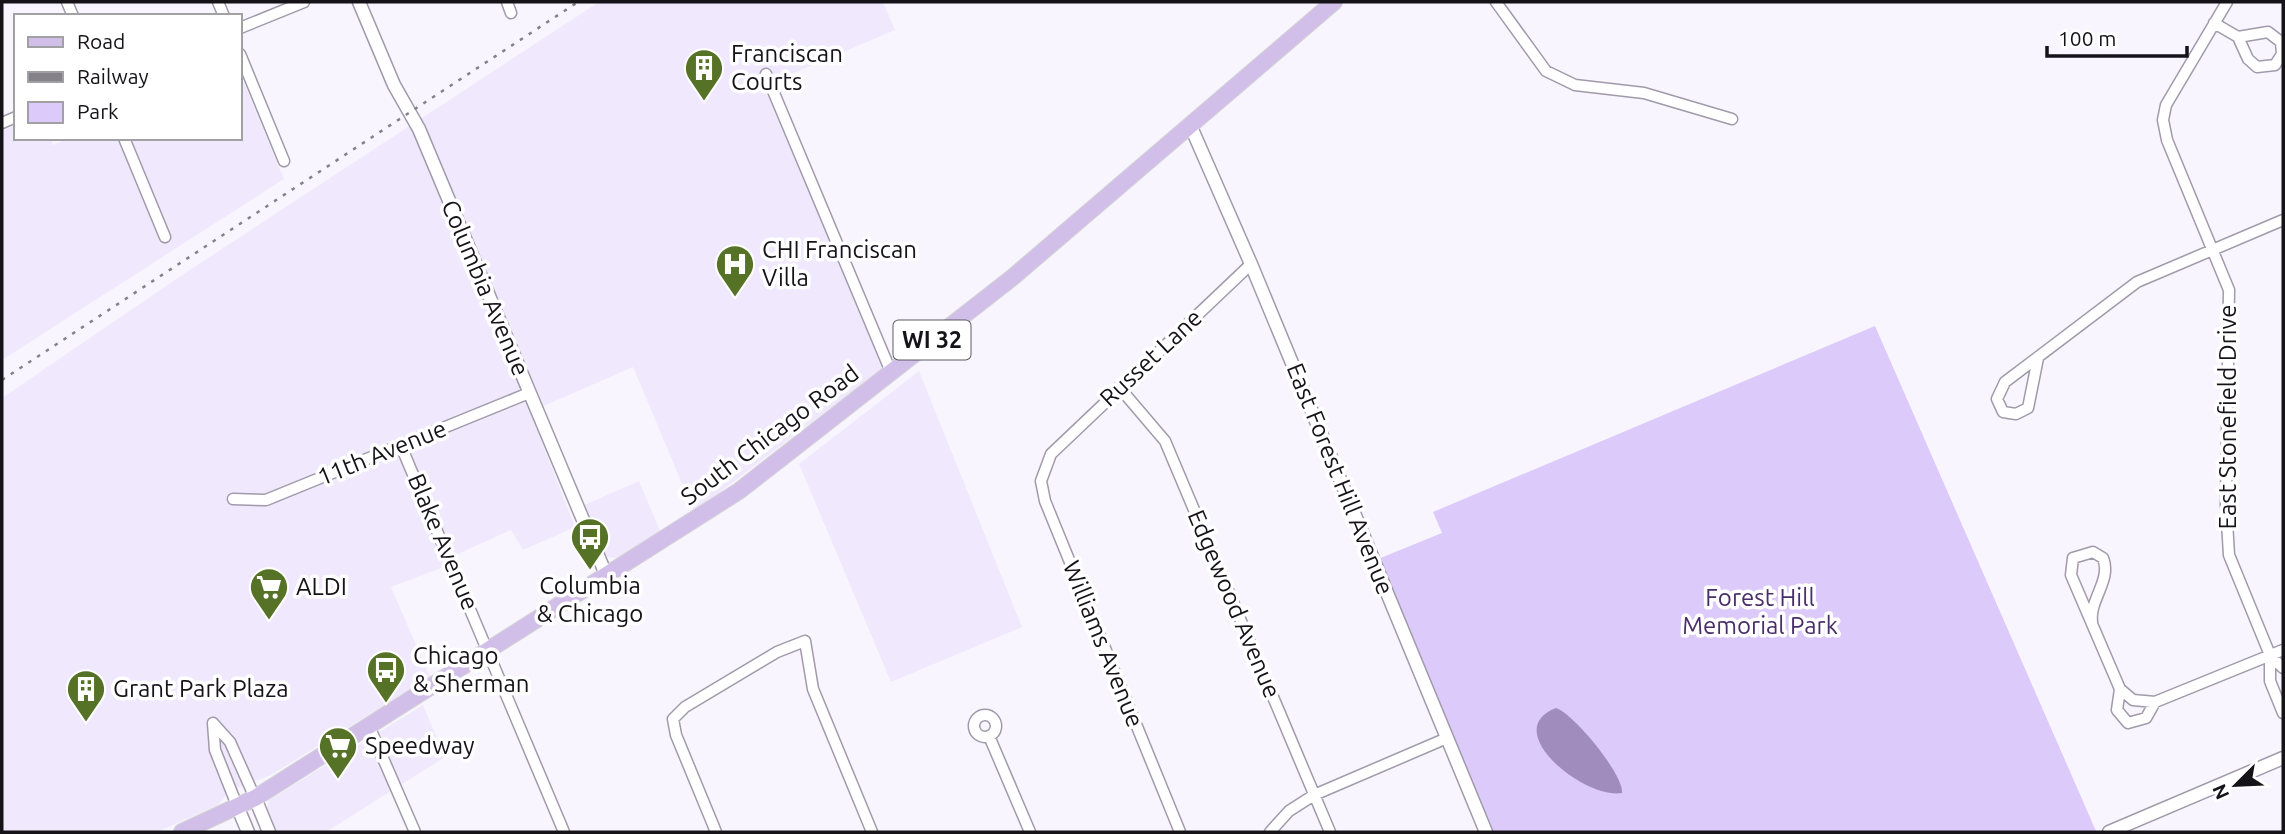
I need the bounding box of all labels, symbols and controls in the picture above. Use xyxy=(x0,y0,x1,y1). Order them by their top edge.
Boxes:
legend xyxy=(14,14,242,140)
scale bar xyxy=(2047,14,2187,58)
text: 100 m xyxy=(2058,26,2116,50)
text: Road xyxy=(77,29,125,53)
place label: Franciscan Courts xyxy=(731,40,843,95)
building icon: Franciscan Courts xyxy=(683,47,725,102)
text: Railway xyxy=(77,64,149,88)
text: Park xyxy=(77,99,119,123)
street label: Columbia Avenue xyxy=(436,196,535,380)
place label: CHI Franciscan Villa xyxy=(762,236,917,291)
hospital icon: CHI Franciscan Villa xyxy=(714,243,756,298)
street label: Russet Lane xyxy=(1094,304,1207,412)
street label: East Stonefield Drive xyxy=(2214,305,2241,529)
road number: WI 32 xyxy=(894,320,970,360)
street label: South Chicago Road xyxy=(676,359,864,510)
street label: East Forest Hill Avenue xyxy=(1282,359,1399,598)
street label: 11th Avenue xyxy=(313,414,450,491)
street label: Blake Avenue xyxy=(403,470,484,614)
street label: Edgewood Avenue xyxy=(1183,506,1286,702)
bus stop icon: Columbia & Chicago xyxy=(569,516,611,571)
street label: Williams Avenue xyxy=(1058,557,1149,731)
supermarket icon: ALDI xyxy=(248,566,290,621)
place label: Columbia & Chicago xyxy=(537,572,643,627)
place label: ALDI xyxy=(296,573,347,600)
park label: Forest Hill Memorial Park xyxy=(1682,584,1838,639)
place label: Chicago & Sherman xyxy=(413,642,530,697)
bus stop icon: Chicago & Sherman xyxy=(365,649,407,704)
building icon: Grant Park Plaza xyxy=(65,668,107,723)
place label: Grant Park Plaza xyxy=(113,675,289,702)
supermarket icon: Speedway xyxy=(317,725,359,780)
place label: Speedway xyxy=(365,732,475,759)
north arrow xyxy=(2201,750,2271,820)
text: N xyxy=(2208,781,2233,803)

